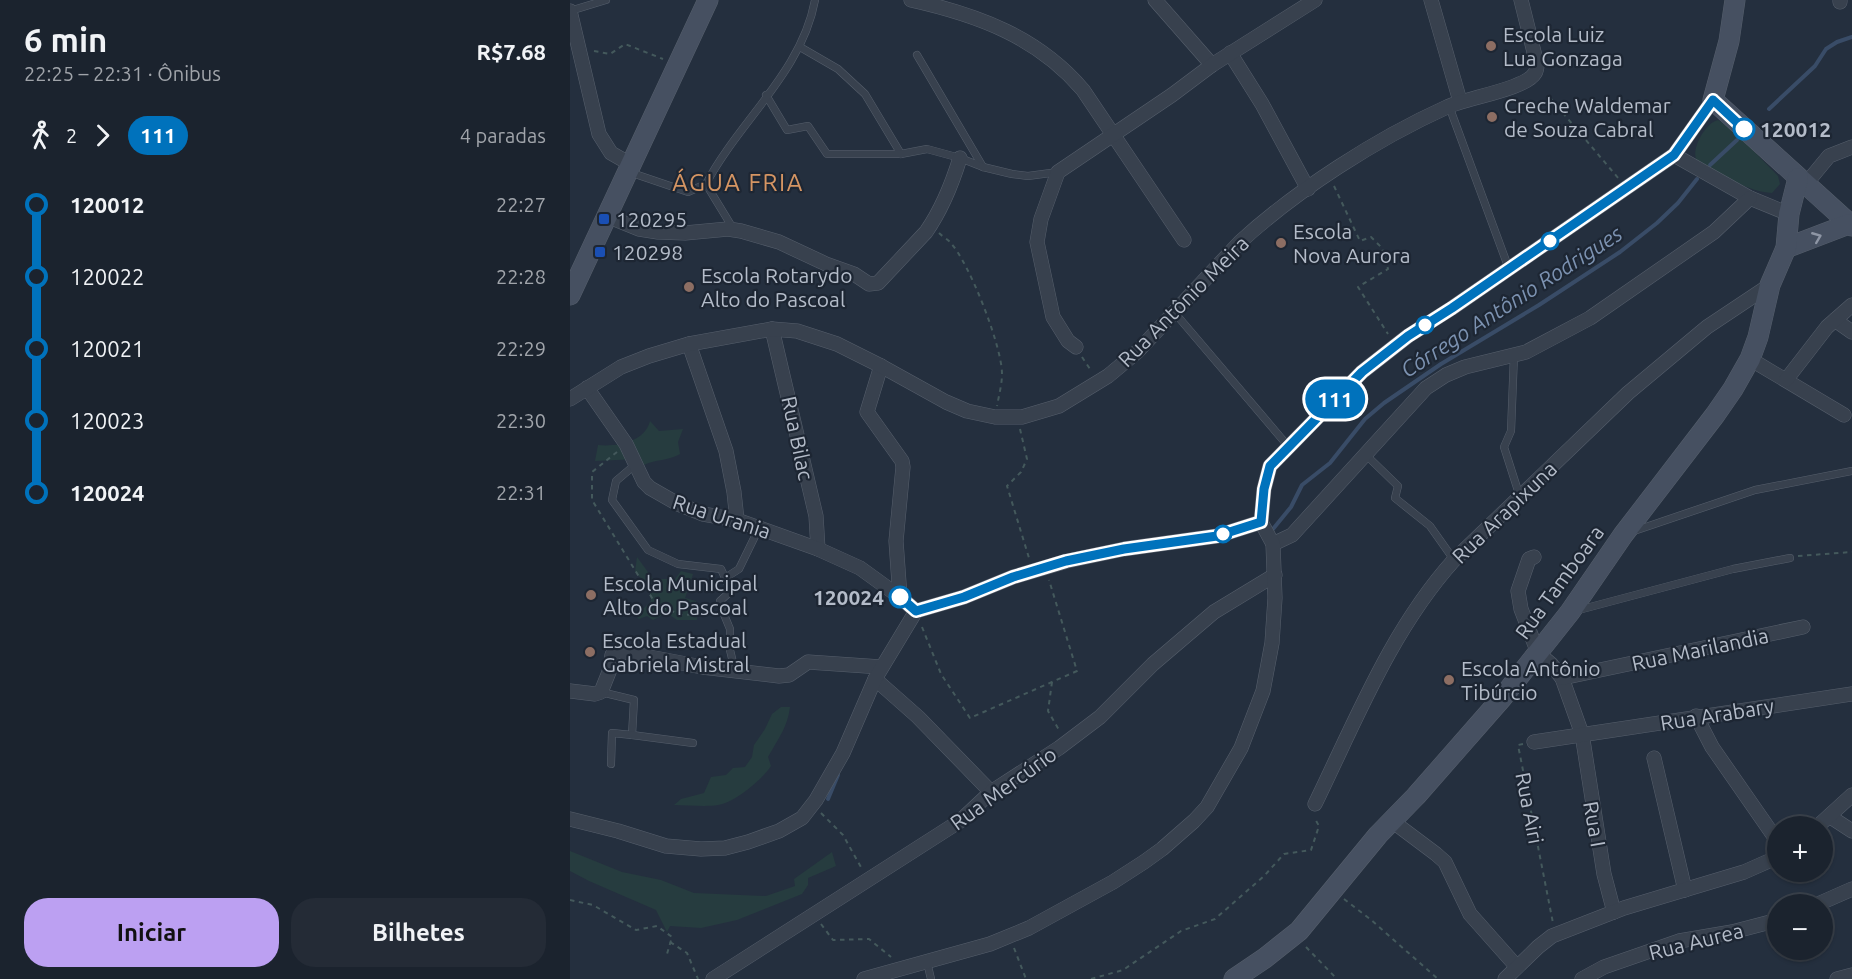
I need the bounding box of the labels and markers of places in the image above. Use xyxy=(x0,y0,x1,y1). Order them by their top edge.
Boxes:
place label: Escola Luiz Lua Gonzaga xyxy=(1503,22,1623,70)
marker: Escola Luiz Lua Gonzaga xyxy=(1484,39,1498,53)
place label: Creche Waldemar de Souza Cabral xyxy=(1504,93,1671,141)
marker: Creche Waldemar de Souza Cabral xyxy=(1485,110,1499,124)
place label: 120012 xyxy=(1760,117,1831,141)
marker: 120012 xyxy=(1733,118,1755,140)
place label: 120295 xyxy=(616,207,687,231)
marker: 120295 xyxy=(597,212,611,226)
place label: Escola Nova Aurora xyxy=(1293,219,1411,267)
unlabelled marker xyxy=(1541,232,1559,250)
marker: Escola Nova Aurora xyxy=(1274,236,1288,250)
place label: 120298 xyxy=(612,240,683,264)
marker: 120298 xyxy=(593,245,607,259)
place label: Escola Rotarydo Alto do Pascoal xyxy=(701,263,852,311)
marker: Escola Rotarydo Alto do Pascoal xyxy=(682,280,696,294)
unlabelled marker xyxy=(1416,316,1434,334)
unlabelled marker xyxy=(1214,525,1232,543)
place label: Escola Municipal Alto do Pascoal xyxy=(603,571,758,619)
place label: 120024 xyxy=(813,585,884,609)
marker: 120024 xyxy=(889,586,911,608)
marker: Escola Municipal Alto do Pascoal xyxy=(584,588,598,602)
place label: Escola Estadual Gabriela Mistral xyxy=(602,628,750,676)
marker: Escola Estadual Gabriela Mistral xyxy=(583,645,597,659)
place label: Escola Antônio Tibúrcio xyxy=(1461,656,1601,704)
marker: Escola Antônio Tibúrcio xyxy=(1442,673,1456,687)

